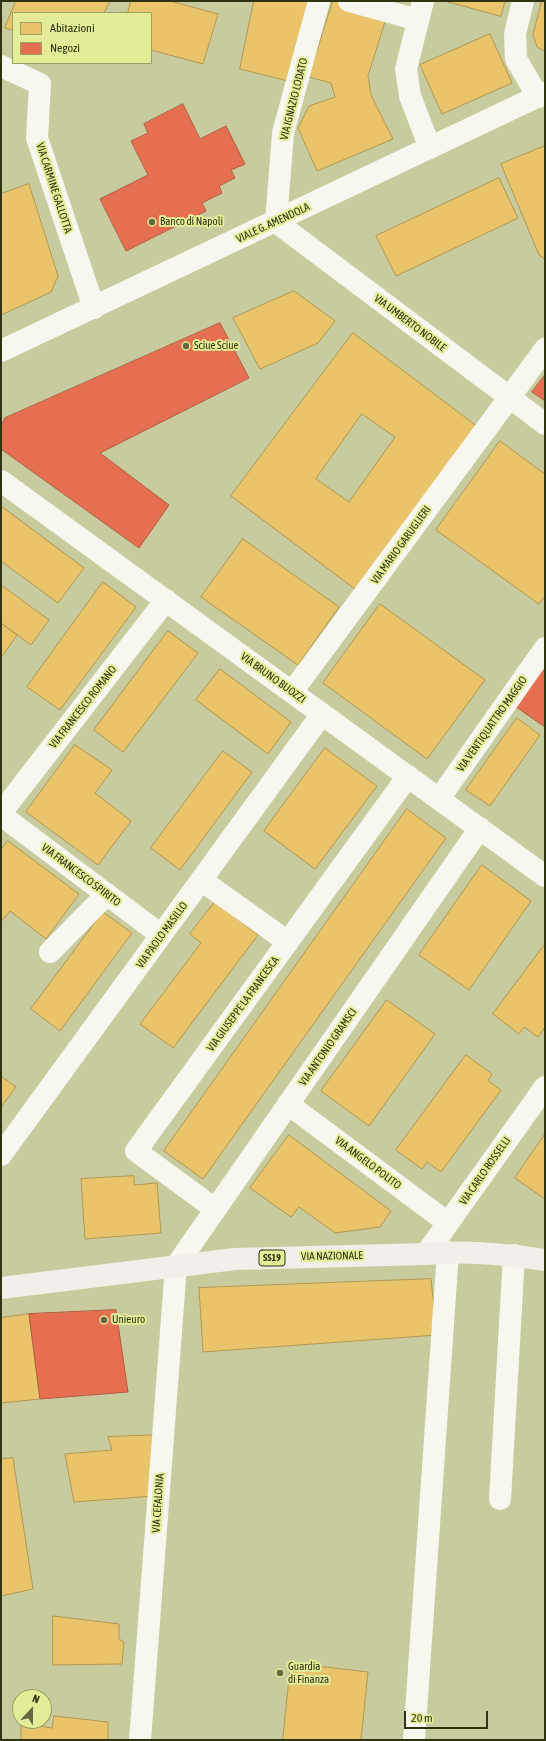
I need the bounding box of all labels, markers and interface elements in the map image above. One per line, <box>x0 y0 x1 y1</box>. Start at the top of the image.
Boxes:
legend <box>12 12 152 64</box>
text: Abitazioni <box>50 21 95 35</box>
text: Negozi <box>50 41 80 55</box>
street label: VIA IGNAZIO LODATO <box>277 57 311 141</box>
street label: VIA CARMINE GALLOTTA <box>33 141 75 235</box>
street label: VIALE G. AMENDOLA <box>234 200 312 246</box>
place label: Banco di Napoli <box>160 215 223 229</box>
marker: Banco di Napoli <box>147 217 157 227</box>
street label: VIA UMBERTO NOBILE <box>371 292 449 354</box>
place label: Sciue Sciue <box>194 339 239 353</box>
marker: Sciue Sciue <box>181 341 191 351</box>
street label: VIA MARIO GARUGLIERI <box>368 503 434 587</box>
street label: VIA BRUNO BUOZZI <box>238 650 308 706</box>
street label: VIA FRANCESCO ROMANO <box>47 663 119 751</box>
street label: VIA VENTIQUATTRO MAGGIO <box>454 674 530 774</box>
street label: VIA FRANCESCO SPIRITO <box>39 841 123 909</box>
street label: VIA PAOLO MASILLO <box>134 899 190 971</box>
street label: VIA GIUSEPPE LA FRANCESCA <box>204 954 282 1054</box>
street label: VIA ANTONIO GRAMSCI <box>296 1006 360 1088</box>
street label: VIA ANGELO POLITO <box>332 1134 404 1192</box>
street label: VIA CARLO ROSSELLI <box>457 1134 513 1208</box>
street label: VIA NAZIONALE <box>301 1249 363 1263</box>
road number: SS19 <box>259 1250 285 1266</box>
place label: Unieuro <box>112 1313 145 1327</box>
marker: Unieuro <box>99 1315 109 1325</box>
street label: VIA CEFALONIA <box>149 1473 167 1533</box>
place label: Guardia di Finanza <box>288 1660 329 1686</box>
marker: Guardia di Finanza <box>275 1668 285 1678</box>
north arrow <box>12 1689 52 1729</box>
text: N <box>31 1692 41 1706</box>
scale bar <box>406 1703 490 1729</box>
text: 20 m <box>411 1711 433 1725</box>

